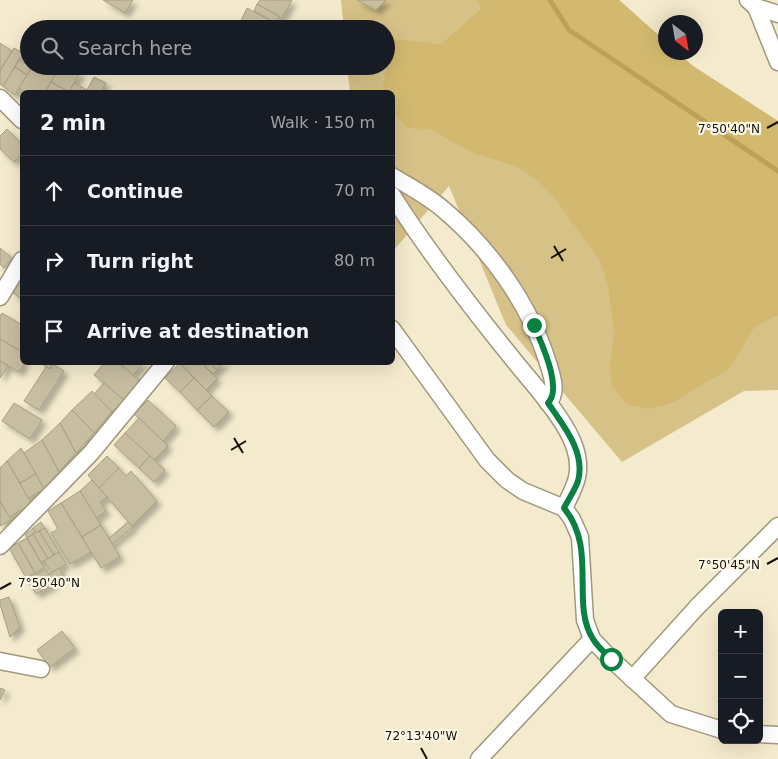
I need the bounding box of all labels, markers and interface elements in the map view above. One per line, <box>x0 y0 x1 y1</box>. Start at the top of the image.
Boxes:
north arrow <box>658 15 703 60</box>
search box <box>20 20 395 75</box>
icon: search <box>38 34 66 62</box>
text: Search here <box>78 37 192 59</box>
text: 2 min <box>40 111 106 135</box>
text: Walk · 150 m <box>270 113 375 132</box>
text: 7°50'40"N <box>698 122 760 136</box>
icon: ahead <box>40 177 68 205</box>
text: Continue <box>87 180 183 202</box>
text: 70 m <box>334 181 375 200</box>
icon: right <box>40 247 68 275</box>
text: Turn right <box>87 250 193 272</box>
text: 80 m <box>334 251 375 270</box>
route end <box>523 314 546 337</box>
icon: arrive <box>40 317 68 345</box>
text: Arrive at destination <box>87 320 309 342</box>
text: 7°50'45"N <box>698 558 760 572</box>
text: 7°50'40"N <box>18 576 80 590</box>
map controls <box>718 609 763 744</box>
button: + <box>718 609 763 654</box>
route start <box>600 648 623 671</box>
button: − <box>718 654 763 699</box>
button: locate <box>718 699 763 744</box>
text: 72°13'40"W <box>385 729 457 743</box>

